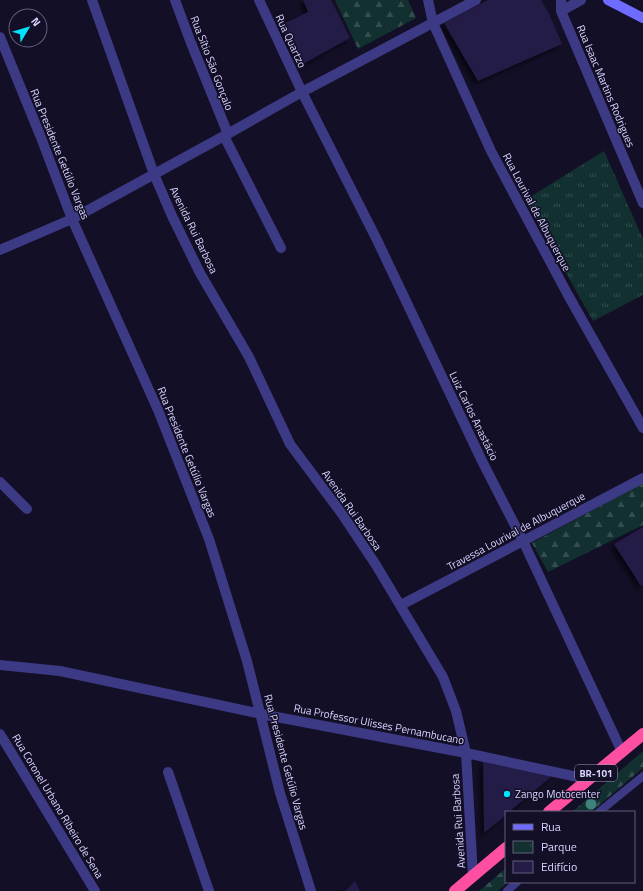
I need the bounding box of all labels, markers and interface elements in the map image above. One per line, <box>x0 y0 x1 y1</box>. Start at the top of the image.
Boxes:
north arrow <box>8 8 48 48</box>
street label: Rua Quartzo <box>272 12 310 71</box>
street label: Rua Sítio São Gonçalo <box>187 13 237 113</box>
text: N <box>27 14 45 30</box>
street label: Rua Isaac Martins Rodrigues <box>573 22 639 150</box>
street label: Rua Presidente Getúlio Vargas <box>26 86 94 222</box>
street label: Rua Lourival de Albuquerque <box>499 150 575 274</box>
street label: Avenida Rui Barbosa <box>166 184 222 277</box>
street label: Luiz Carlos Anastácio <box>445 369 503 464</box>
street label: Rua Presidente Getúlio Vargas <box>153 384 221 520</box>
street label: Avenida Rui Barbosa <box>318 467 386 554</box>
street label: Travessa Lourival de Albuquerque <box>444 488 588 574</box>
street label: Rua Presidente Getúlio Vargas <box>260 692 312 832</box>
street label: Rua Professor Ulisses Pernambucano <box>292 700 466 748</box>
street label: Rua Coronel Urbano Ribeiro de Sena <box>8 731 108 882</box>
road number: BR-101 <box>575 765 617 781</box>
street label: Avenida Rui Barbosa <box>447 773 469 869</box>
place label: Zango Motocenter <box>515 786 600 802</box>
marker: Zango Motocenter <box>502 789 512 799</box>
legend <box>505 811 635 883</box>
text: Rua <box>541 817 561 836</box>
text: Parque <box>541 837 577 856</box>
text: Edifício <box>541 857 577 876</box>

